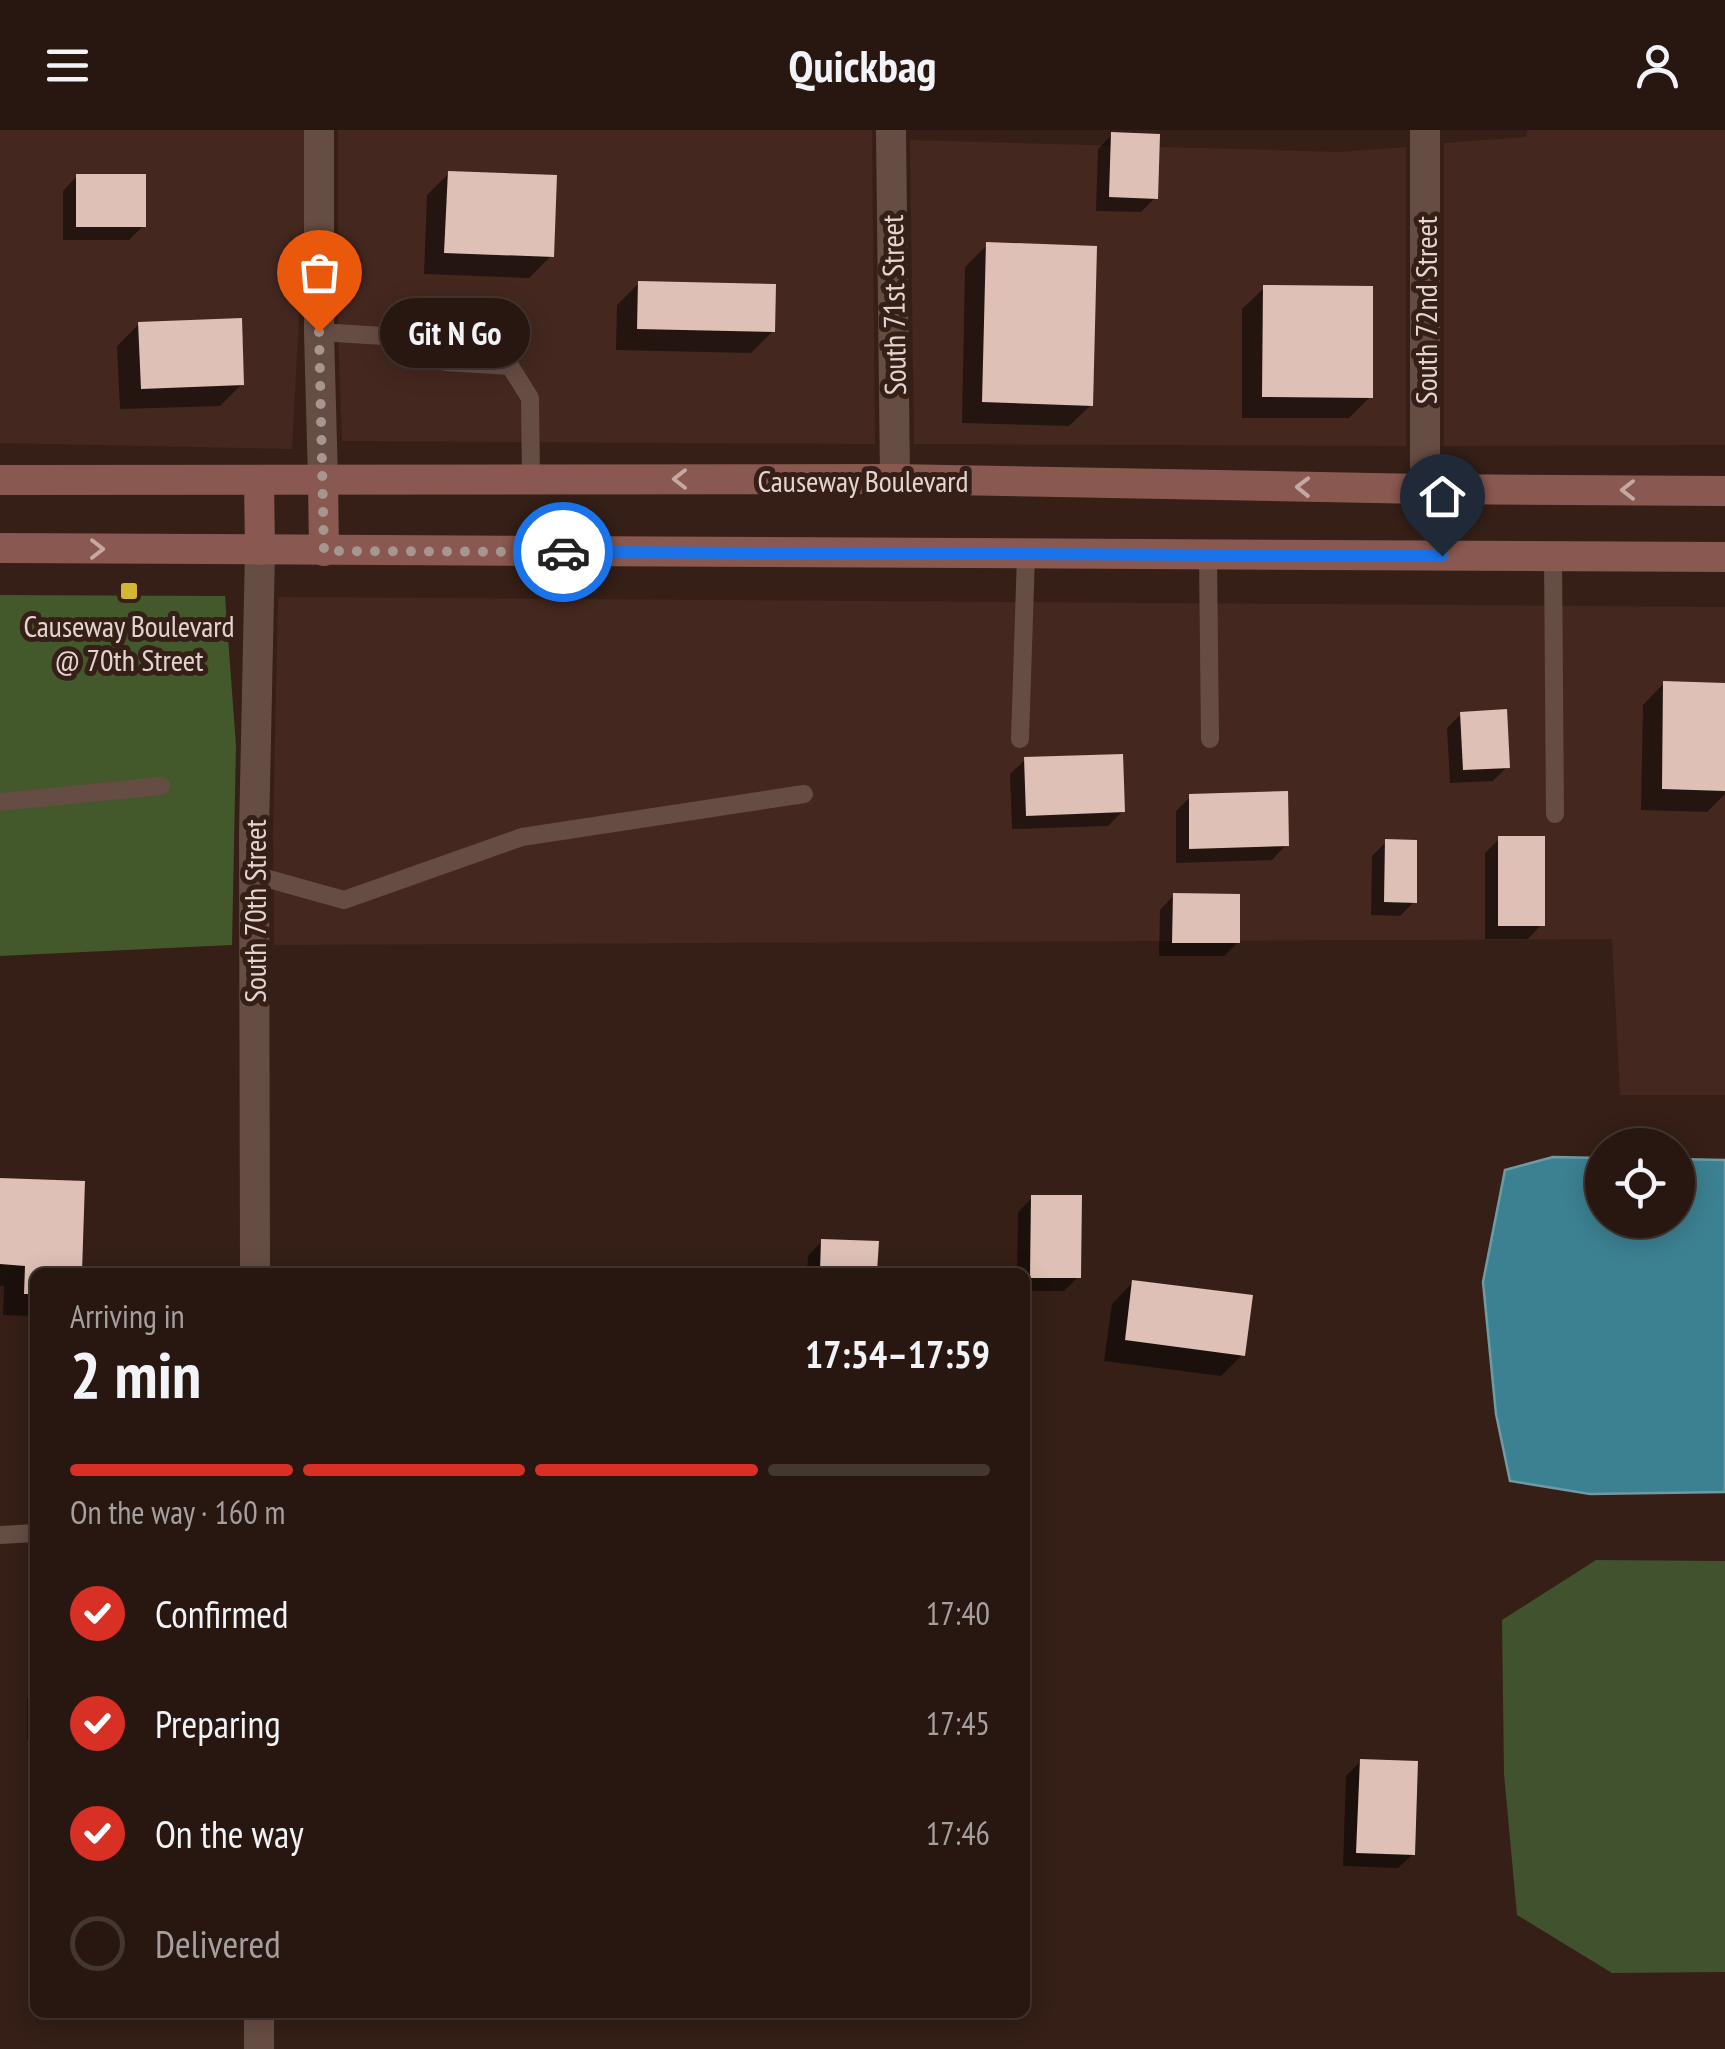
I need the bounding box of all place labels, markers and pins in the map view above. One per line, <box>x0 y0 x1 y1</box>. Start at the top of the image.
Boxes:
pin <box>277 230 362 333</box>
callout: Git N Go <box>379 297 529 367</box>
pin <box>1400 454 1485 557</box>
marker: Causeway Boulevard @ 70th Street <box>118 580 140 602</box>
place label: Causeway Boulevard @ 70th Street <box>24 606 234 679</box>

